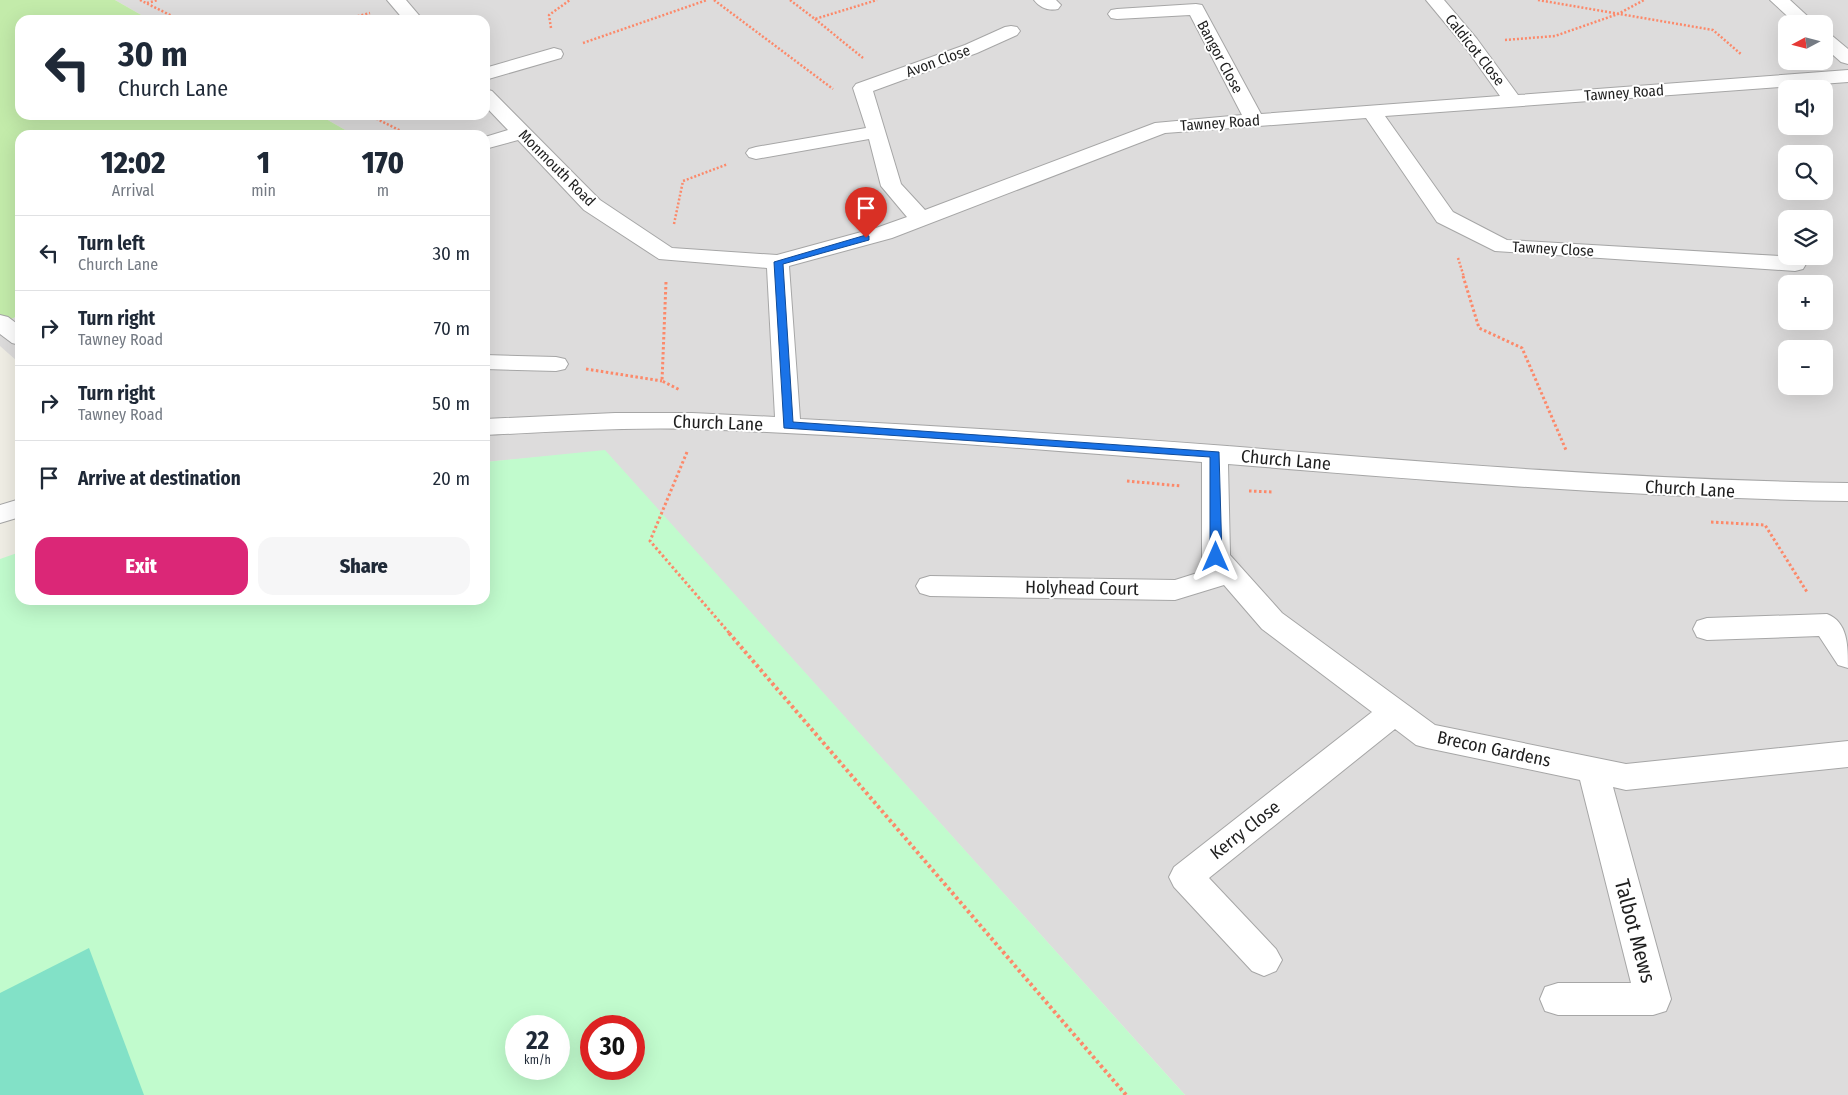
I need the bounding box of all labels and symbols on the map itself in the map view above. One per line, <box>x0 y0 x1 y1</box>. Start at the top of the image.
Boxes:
street label: Caldicot Close <box>1441 11 1509 89</box>
north arrow <box>1778 15 1832 70</box>
street label: Bangor Close <box>1193 17 1247 97</box>
street label: Avon Close <box>903 41 973 81</box>
street label: Tawney Road <box>1584 81 1664 105</box>
street label: Tawney Road <box>1180 111 1260 135</box>
street label: Monmouth Road <box>515 126 599 210</box>
pin <box>845 187 887 238</box>
street label: Tawney Close <box>1512 238 1594 260</box>
street label: Church Lane <box>673 410 764 436</box>
street label: Church Lane <box>1240 445 1332 475</box>
street label: Church Lane <box>1644 476 1736 502</box>
position arrow <box>1189 530 1241 582</box>
street label: Holyhead Court <box>1025 576 1139 600</box>
street label: Brecon Gardens <box>1435 726 1553 772</box>
street label: Kerry Close <box>1206 796 1284 864</box>
street label: Talbot Mews <box>1609 876 1661 986</box>
speed limit sign: 30 <box>580 1015 645 1080</box>

